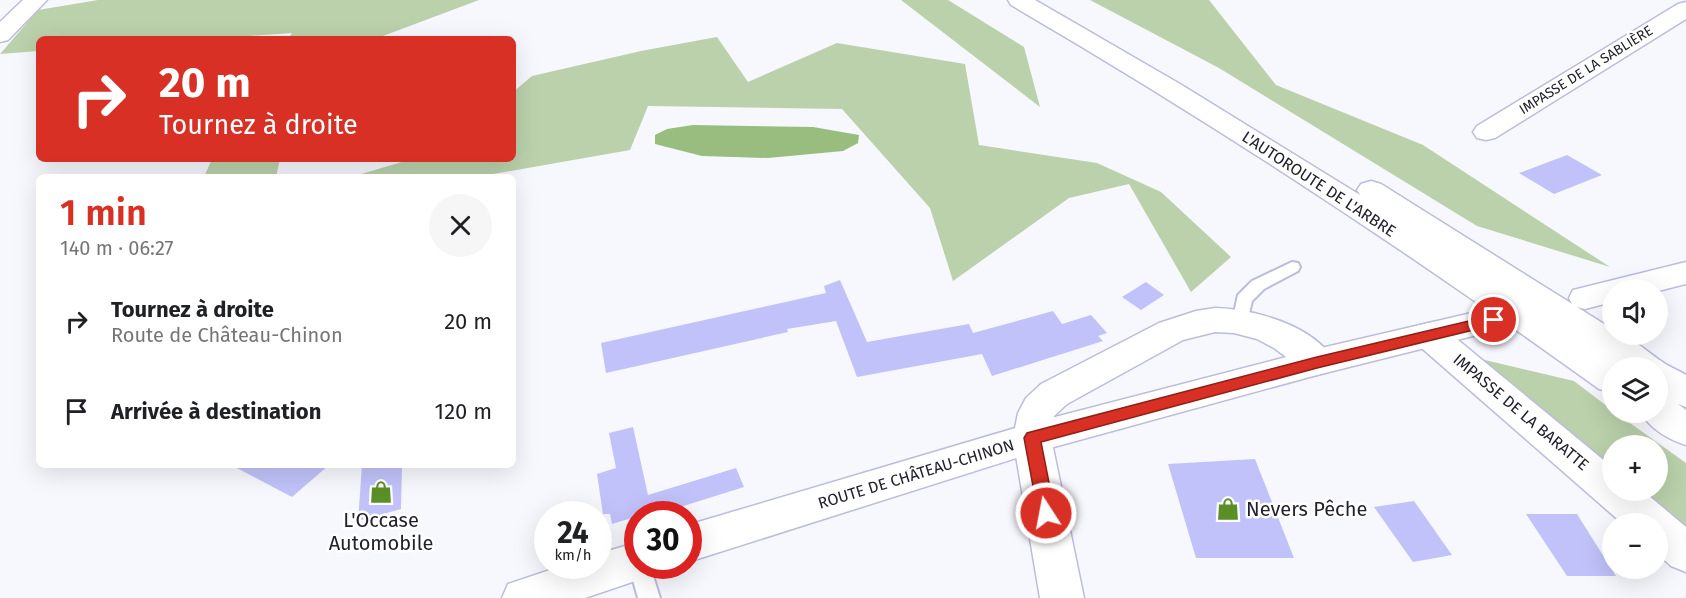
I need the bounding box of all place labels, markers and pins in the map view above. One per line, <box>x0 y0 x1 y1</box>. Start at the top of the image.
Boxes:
pin <box>1468 294 1519 345</box>
shop icon: L'Occase Automobile <box>368 479 394 505</box>
shop icon: Nevers Pêche <box>1215 496 1241 522</box>
place label: Nevers Pêche <box>1246 497 1367 521</box>
place label: L'Occase Automobile <box>329 508 433 555</box>

